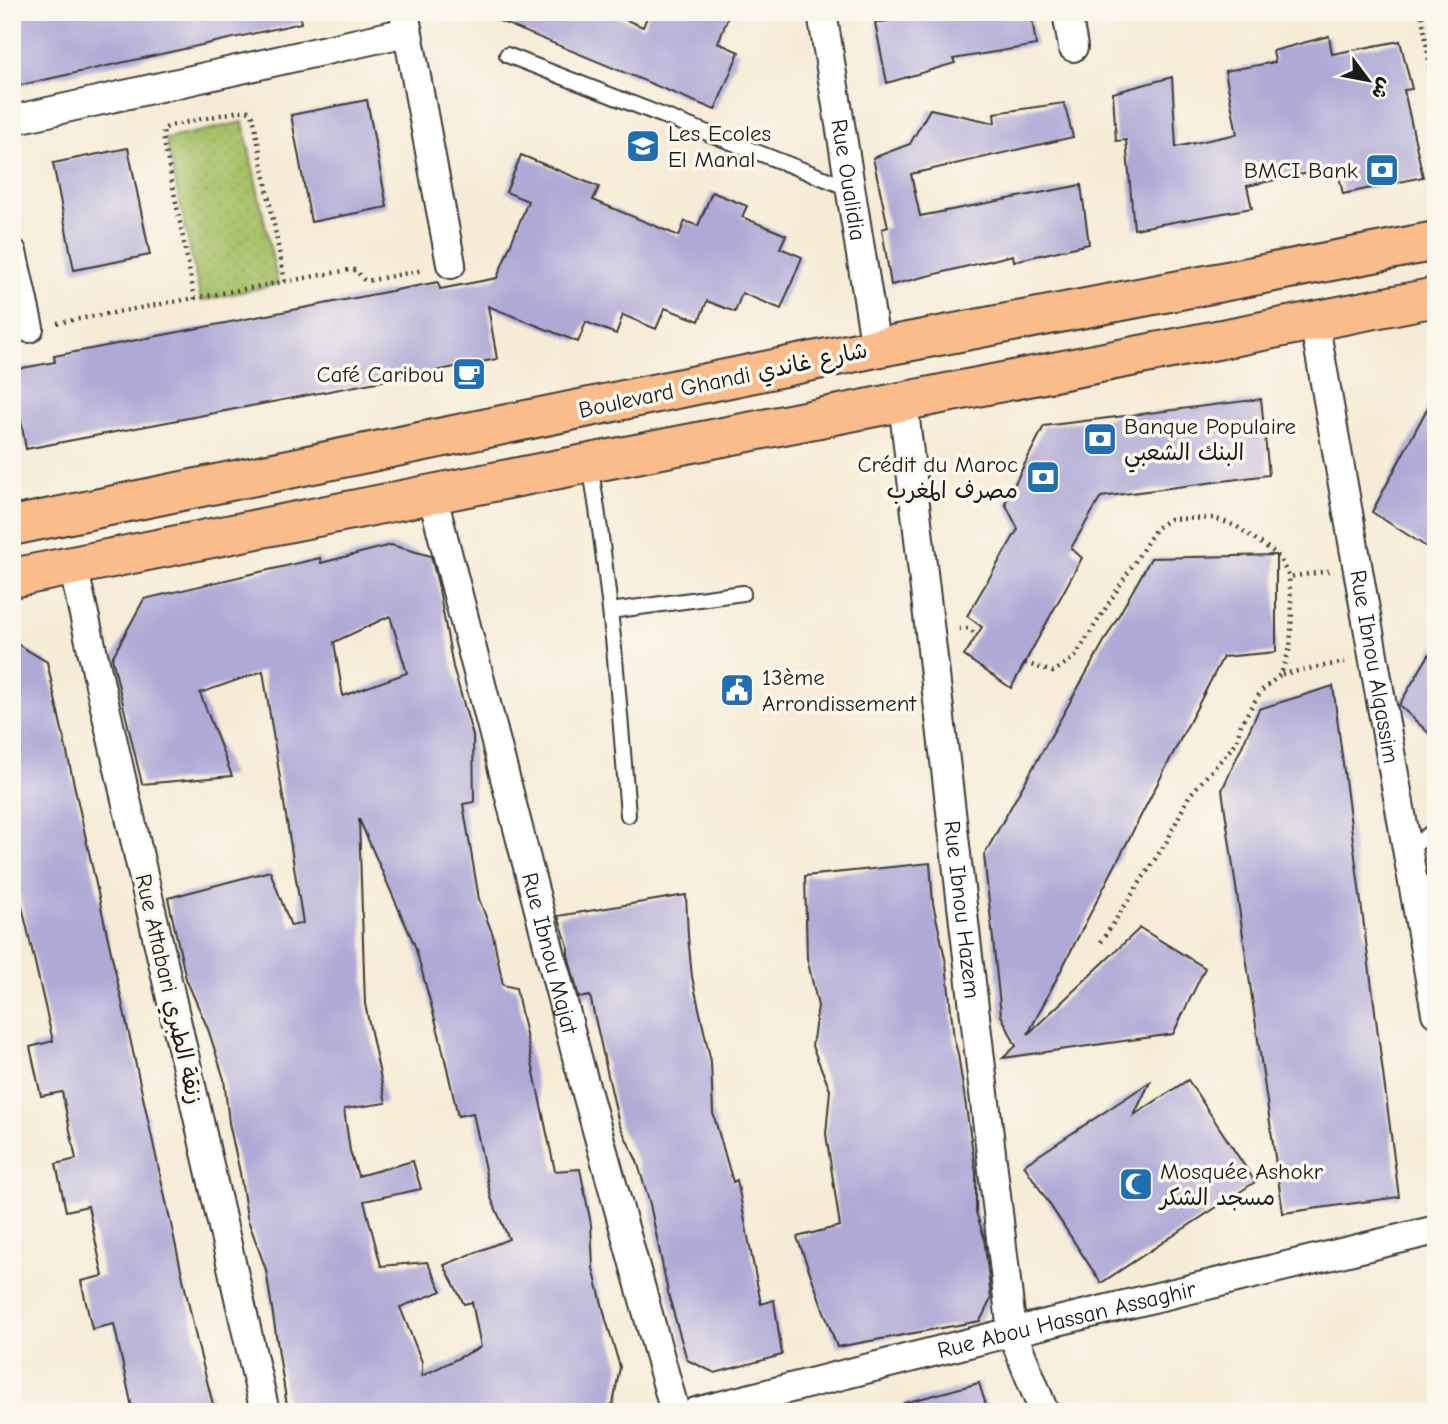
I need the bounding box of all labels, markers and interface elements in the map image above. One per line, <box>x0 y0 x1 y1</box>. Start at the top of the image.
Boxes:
north arrow <box>1332 46 1402 116</box>
text: ش <box>1367 74 1396 103</box>
street label: Rue Oualidia <box>826 117 872 243</box>
place label: Les Ecoles El Manal <box>668 120 771 173</box>
school or university icon: Les Ecoles El Manal <box>624 127 662 165</box>
bank icon: BMCI Bank <box>1363 151 1401 189</box>
place label: BMCI Bank <box>1244 157 1358 184</box>
street label: Boulevard Ghandi شارع غاندي <box>576 336 870 427</box>
cafe icon: Café Caribou <box>450 355 488 393</box>
place label: Café Caribou <box>317 361 444 388</box>
place label: Banque Populaire البنك الشعبي <box>1124 413 1296 473</box>
bank icon: Banque Populaire البنك الشعبي <box>1081 420 1119 458</box>
place label: Crédit du Maroc مصرف المغرب <box>857 451 1018 504</box>
bank icon: Crédit du Maroc مصرف المغرب <box>1024 458 1062 496</box>
street label: Rue Ibnou Alqassim <box>1345 568 1405 766</box>
place label: 13ème Arrondissement <box>762 664 917 717</box>
public building icon: 13ème Arrondissement <box>718 671 756 709</box>
street label: Rue Ibnou Hazem <box>939 819 986 1000</box>
street label: Rue Ibnou Majat <box>516 870 584 1038</box>
street label: Rue Attabari زنقة الطبري <box>126 871 209 1107</box>
place label: Mosquée Ashokr مسجد الشكر <box>1158 1158 1324 1211</box>
mosque icon: Mosquée Ashokr مسجد الشكر <box>1117 1165 1155 1203</box>
street label: Rue Abou Hassan Assaghir <box>934 1275 1199 1364</box>

